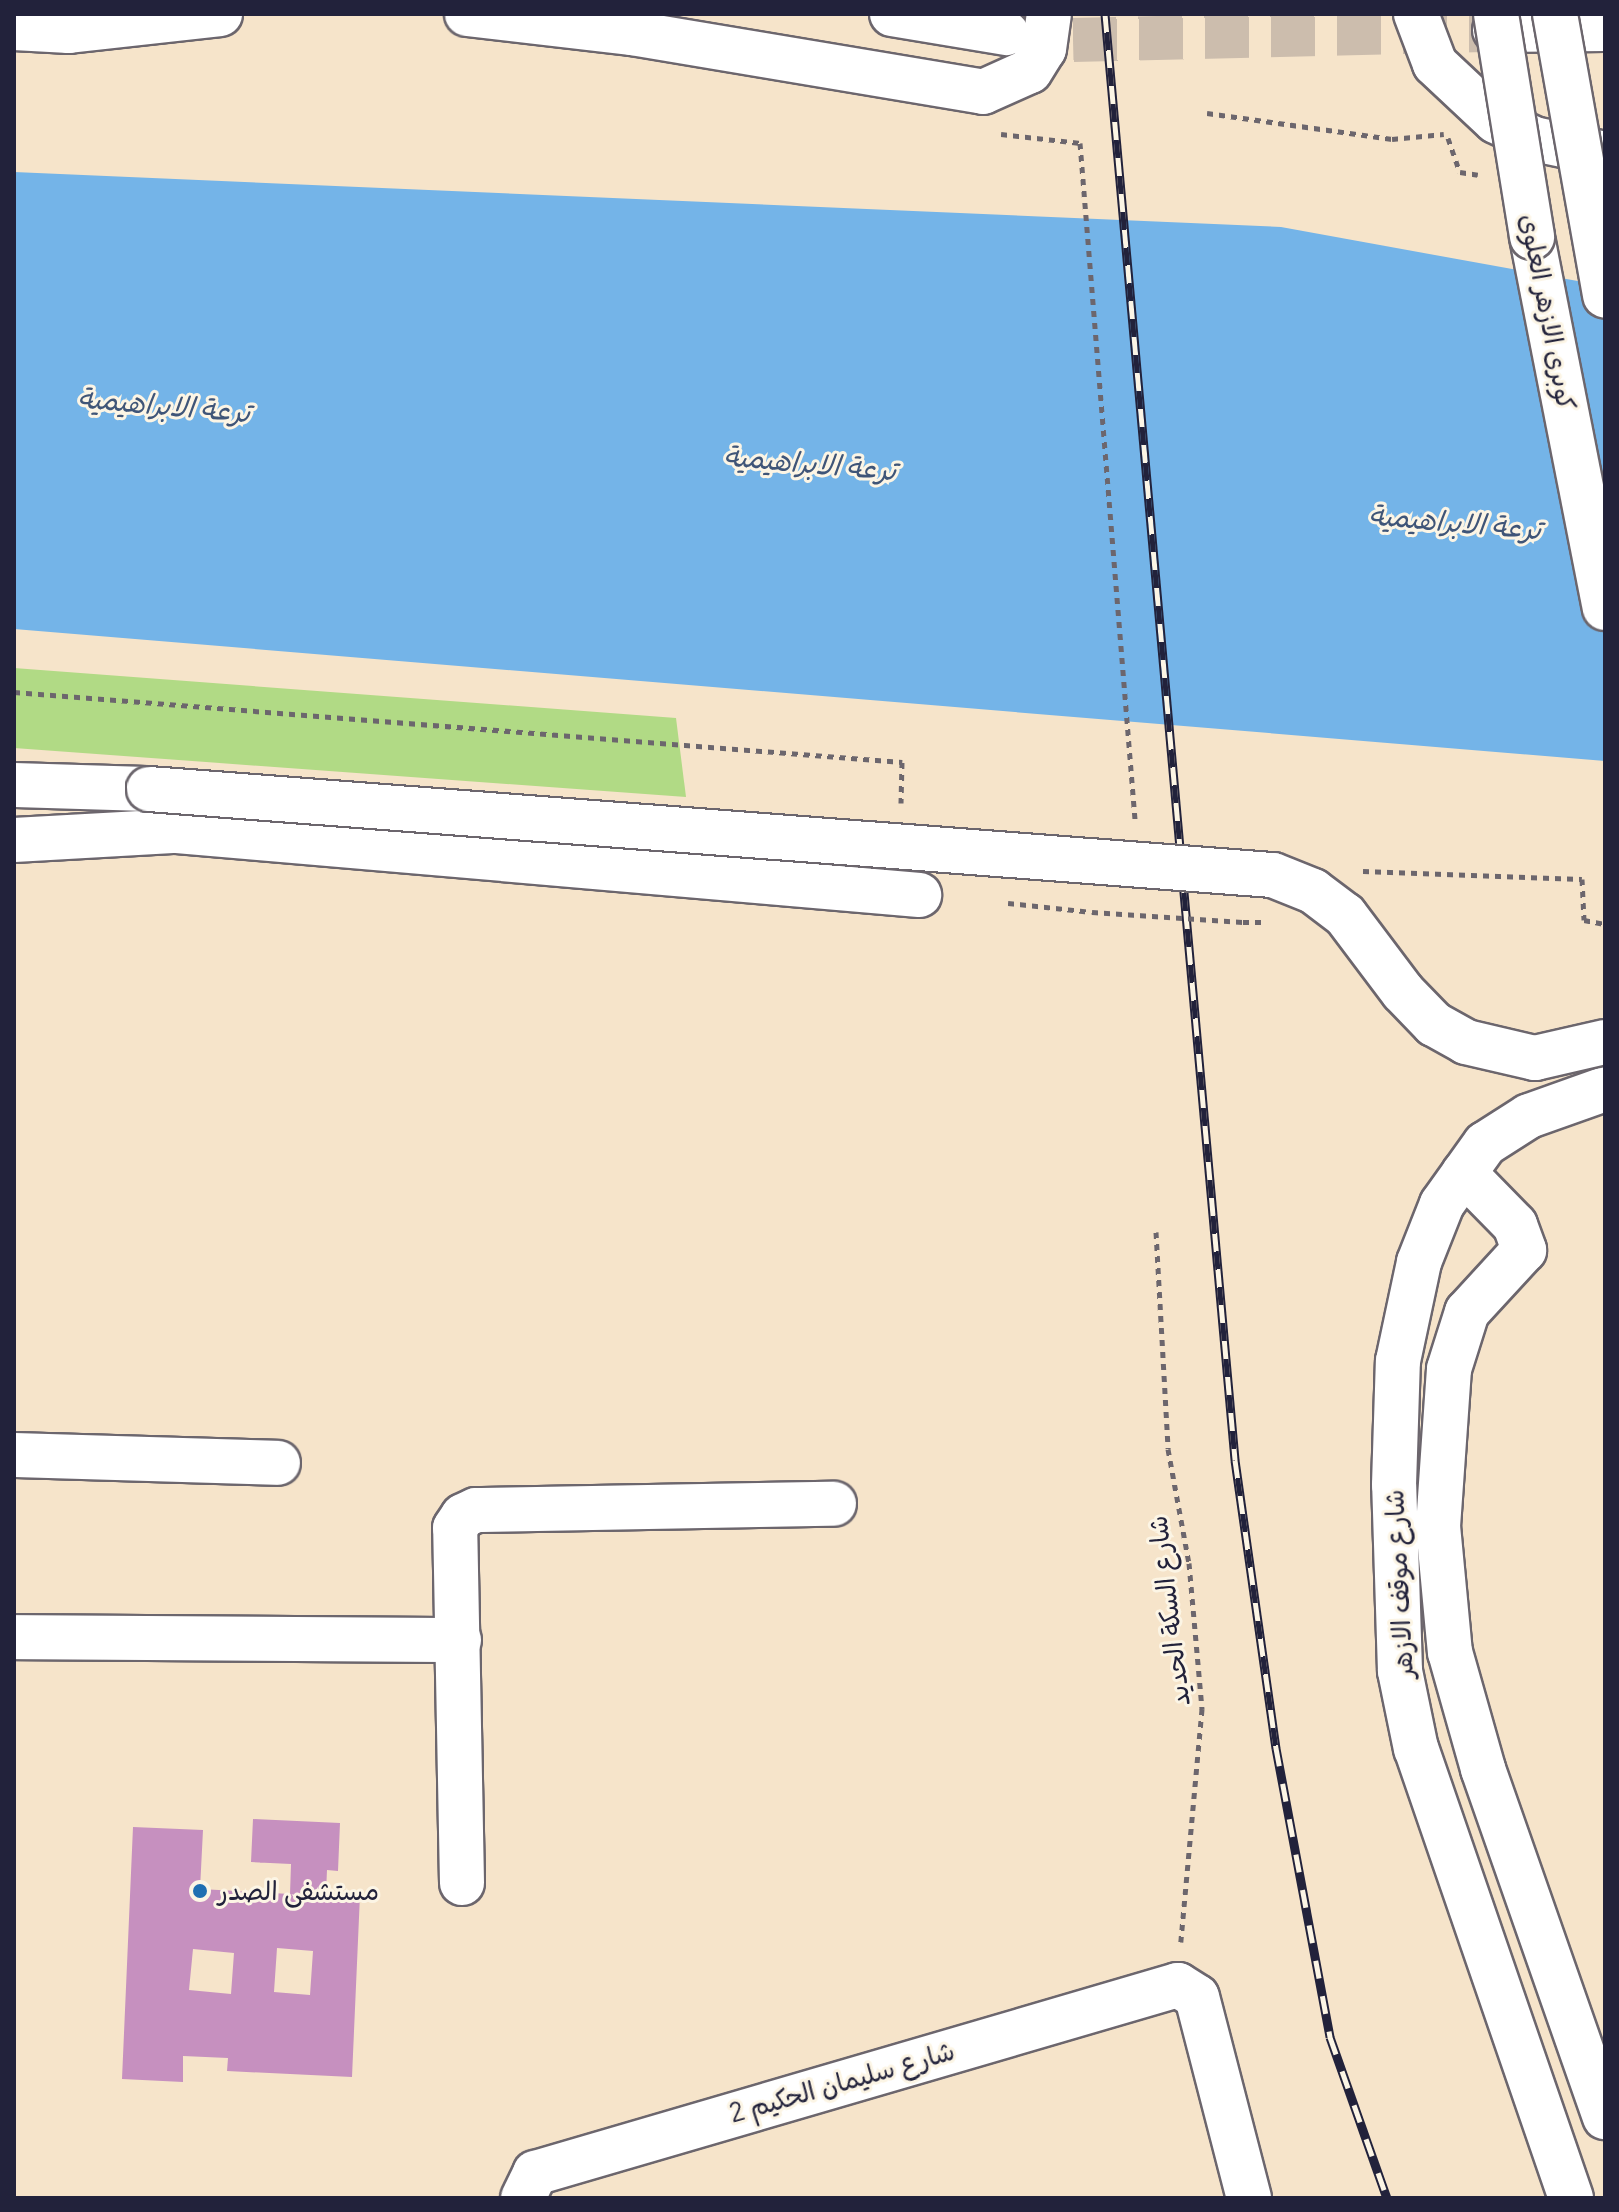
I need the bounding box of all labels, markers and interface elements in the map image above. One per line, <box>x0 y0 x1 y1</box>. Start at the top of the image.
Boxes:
street label: كوبرى الازهر العلوى <box>1514 211 1582 413</box>
water label: ترعة الابراهيمية <box>76 381 252 429</box>
water label: ترعة الابراهيمية <box>722 439 898 487</box>
water label: ترعة الابراهيمية <box>1367 498 1543 546</box>
street label: شارع موقف الازهر <box>1378 1489 1420 1679</box>
street label: شارع السكة الحديد <box>1142 1514 1196 1708</box>
place label: مستشفى الصدر <box>218 1875 379 1907</box>
marker: مستشفى الصدر <box>189 1880 211 1902</box>
street label: شارع سليمان الحكيم 2 <box>726 2035 958 2129</box>

